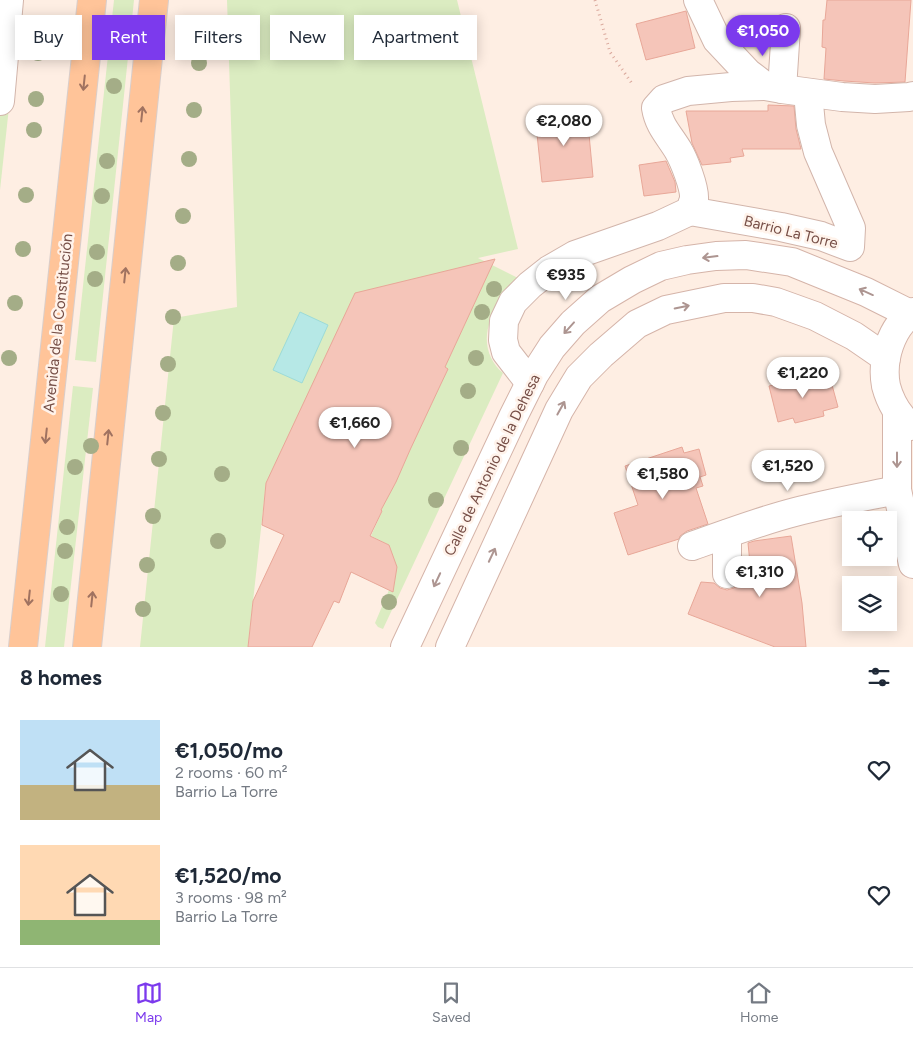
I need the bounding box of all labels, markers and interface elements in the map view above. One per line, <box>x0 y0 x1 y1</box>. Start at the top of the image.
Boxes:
chip: Buy <box>15 15 82 60</box>
chip: Rent <box>92 15 165 60</box>
chip: Filters <box>175 15 260 60</box>
chip: New <box>270 15 344 60</box>
chip: Apartment <box>354 15 477 60</box>
pin: €1,050 <box>722 15 804 57</box>
text: €1,050 <box>737 21 789 40</box>
one-way arrow <box>79 75 89 91</box>
pin: €2,080 <box>523 104 605 147</box>
one-way arrow <box>137 106 147 122</box>
text: €2,080 <box>536 111 592 130</box>
street label: Barrio La Torre <box>742 212 840 252</box>
street label: Avenida de la Constitución <box>40 233 76 413</box>
one-way arrow <box>703 252 719 262</box>
pin: €935 <box>536 258 596 301</box>
text: €935 <box>547 265 585 284</box>
one-way arrow <box>120 268 130 284</box>
one-way arrow <box>859 287 874 297</box>
one-way arrow <box>673 302 689 311</box>
one-way arrow <box>563 322 575 335</box>
pin: €1,220 <box>762 356 844 399</box>
text: €1,220 <box>778 363 828 382</box>
street label: Calle de Antonio de la Dehesa <box>440 371 544 559</box>
one-way arrow <box>556 401 566 415</box>
pin: €1,660 <box>314 406 396 449</box>
text: €1,660 <box>330 413 380 432</box>
one-way arrow <box>41 428 51 444</box>
one-way arrow <box>104 429 113 445</box>
pin: €1,520 <box>747 450 829 492</box>
one-way arrow <box>892 452 902 468</box>
text: €1,520 <box>763 456 813 475</box>
pin: €1,580 <box>622 458 704 500</box>
text: €1,580 <box>637 464 689 483</box>
map controls <box>842 511 897 631</box>
button: locate <box>842 511 897 566</box>
one-way arrow <box>488 548 497 563</box>
pin: €1,310 <box>719 556 801 598</box>
text: €1,310 <box>736 562 784 581</box>
one-way arrow <box>431 572 441 587</box>
button: layers <box>842 576 897 631</box>
one-way arrow <box>24 590 34 606</box>
one-way arrow <box>87 591 97 607</box>
icon: filters <box>865 663 893 691</box>
text: 8 homes <box>20 665 102 690</box>
text: €1,050/mo <box>175 738 283 763</box>
icon: home <box>60 740 120 800</box>
icon: heart <box>865 756 893 784</box>
text: 2 rooms · 60 m² <box>175 763 288 782</box>
text: Barrio La Torre <box>175 782 278 801</box>
text: €1,520/mo <box>175 863 281 888</box>
icon: home <box>60 865 120 925</box>
icon: heart <box>865 881 893 909</box>
text: 3 rooms · 98 m² <box>175 888 287 907</box>
text: Barrio La Torre <box>175 907 278 926</box>
tab: Map <box>135 979 163 1026</box>
tab: Saved <box>432 979 471 1026</box>
tab: Home <box>740 979 778 1026</box>

